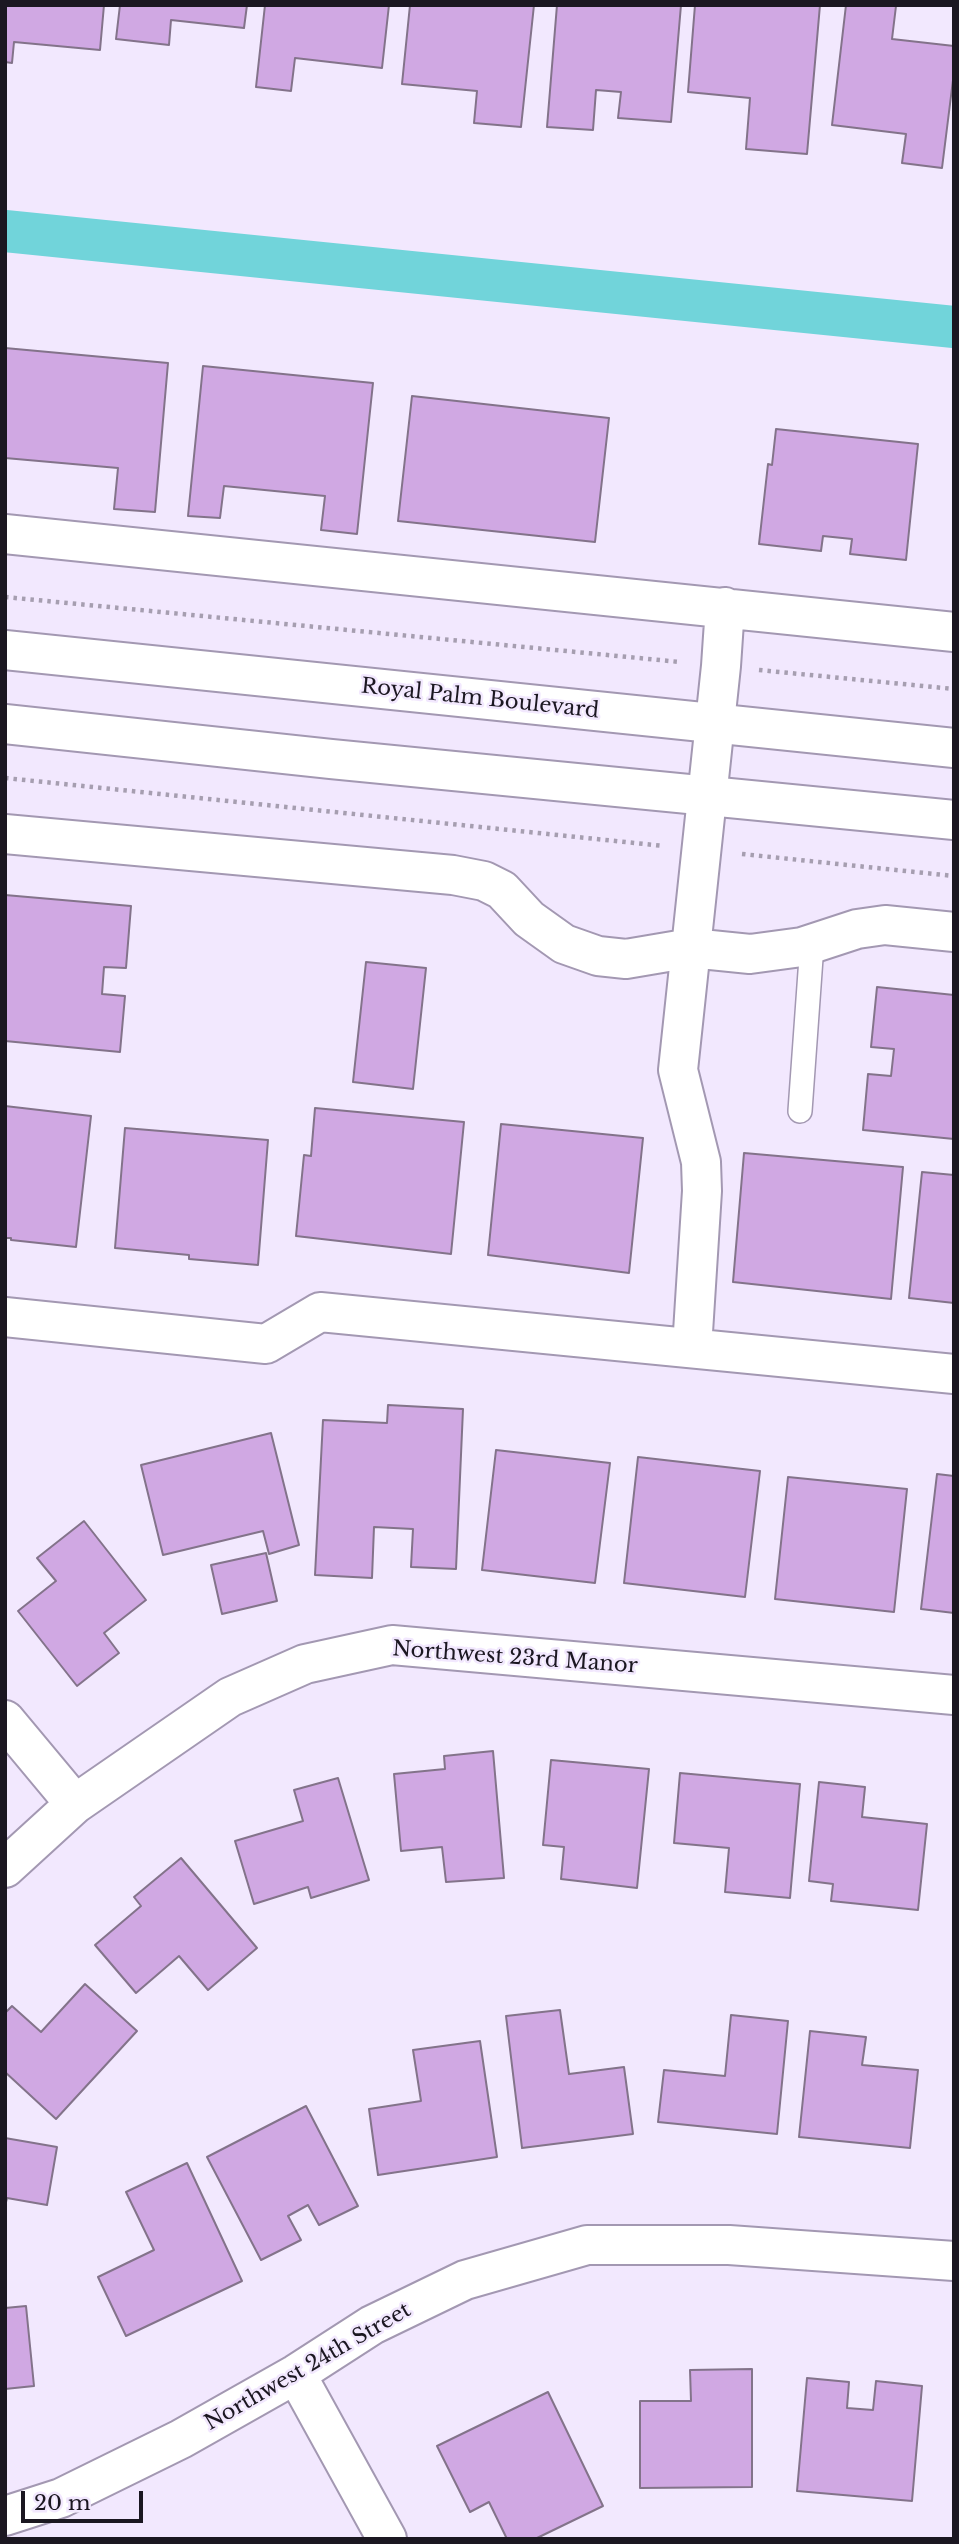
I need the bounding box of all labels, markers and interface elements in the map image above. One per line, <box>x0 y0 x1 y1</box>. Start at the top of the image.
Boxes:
street label: Royal Palm Boulevard <box>360 674 600 724</box>
street label: Northwest 23rd Manor <box>392 1637 638 1679</box>
street label: Northwest 24th Street <box>200 2298 416 2436</box>
scale bar <box>24 2478 147 2522</box>
text: 20 m <box>34 2490 91 2516</box>

